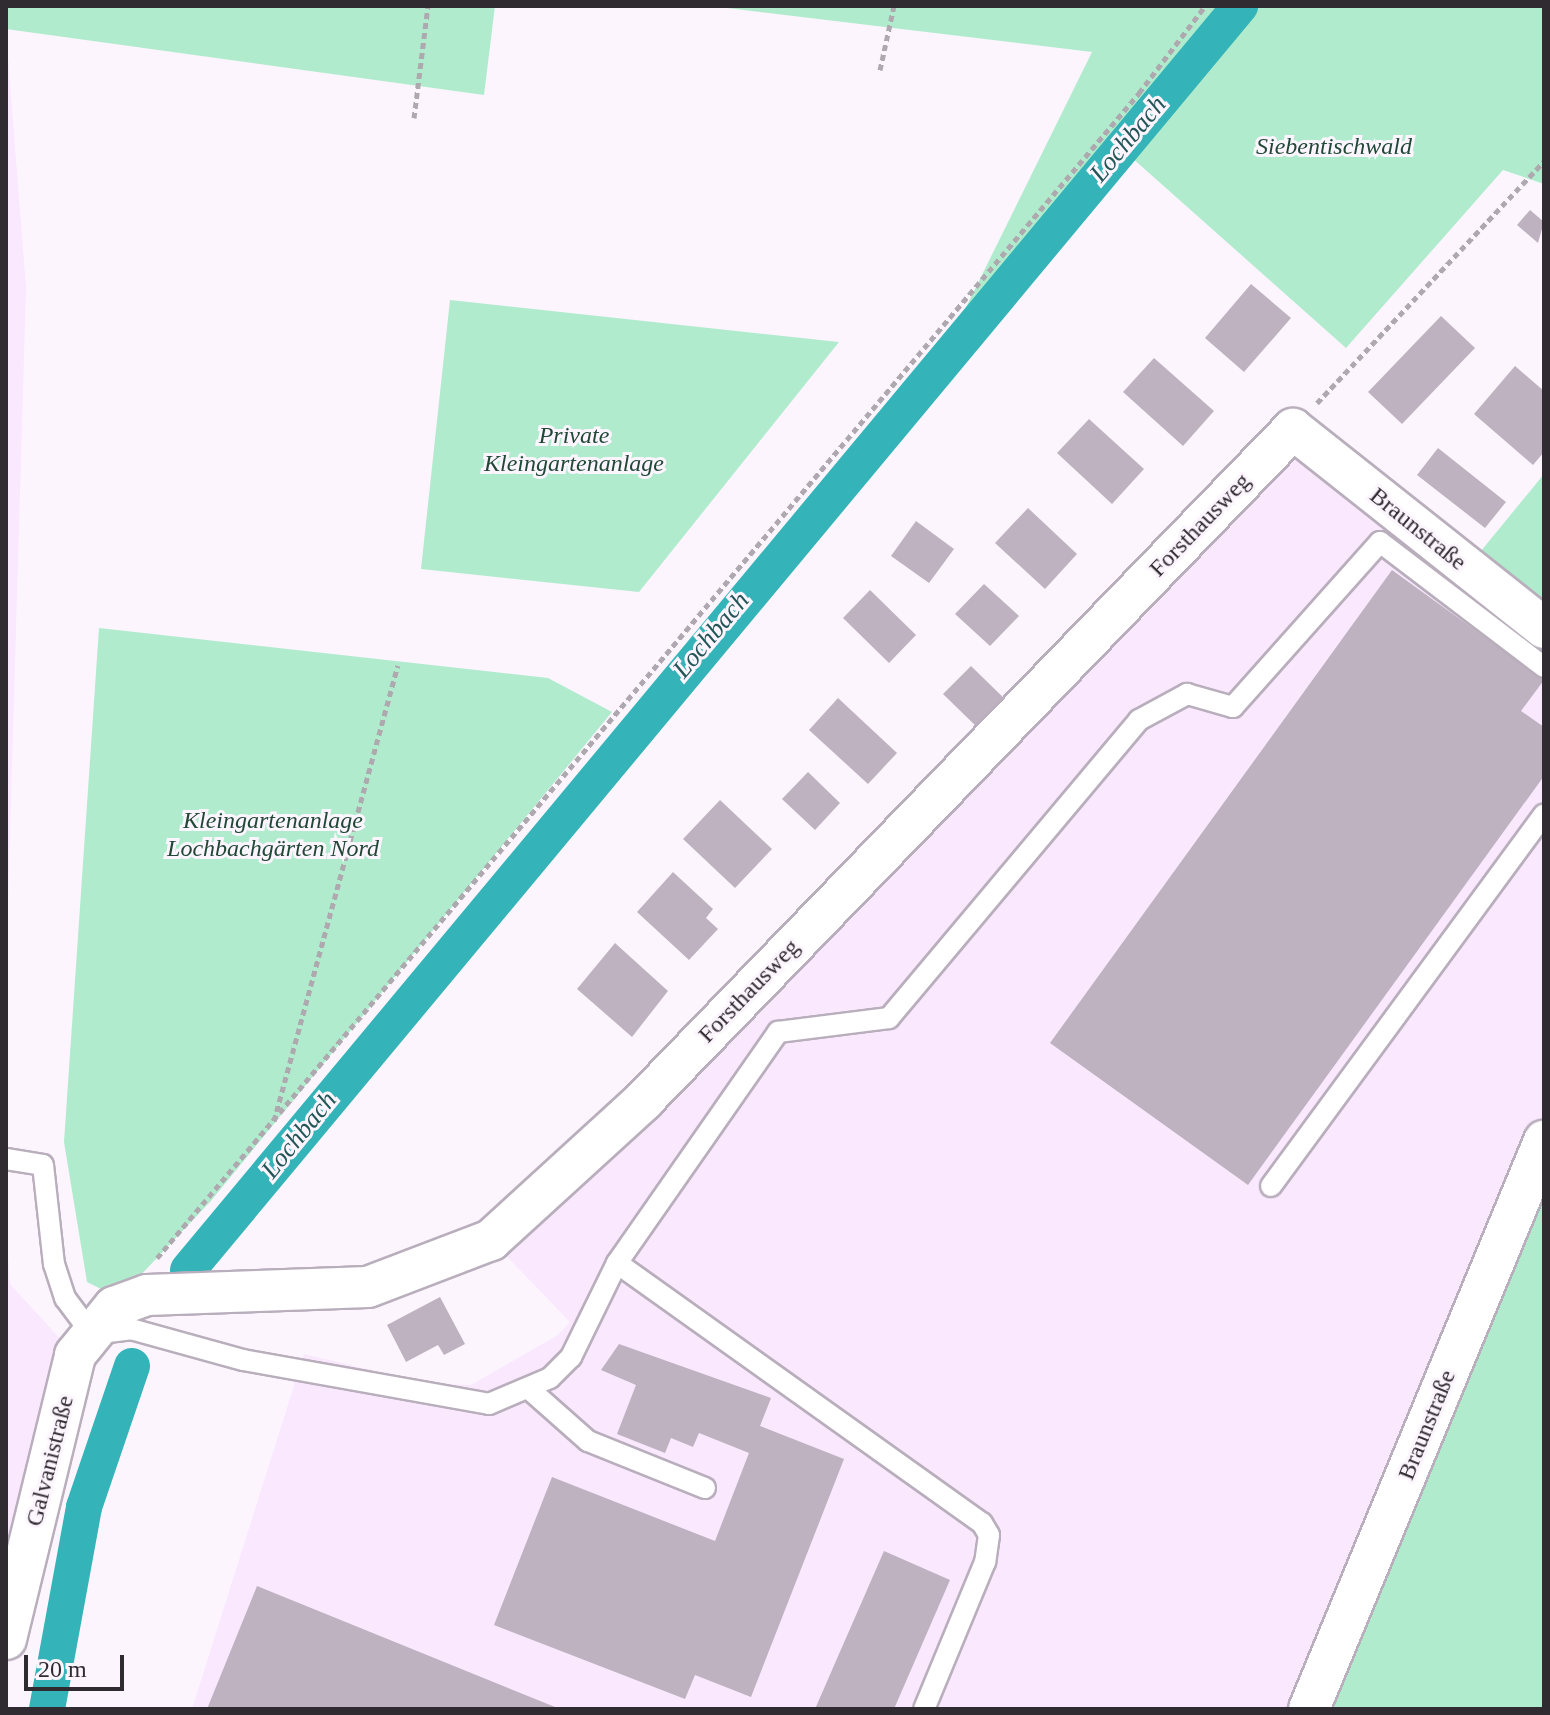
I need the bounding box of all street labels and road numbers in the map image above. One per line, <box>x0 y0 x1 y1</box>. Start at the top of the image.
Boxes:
street label: Forsthausweg <box>1143 467 1257 583</box>
street label: Braunstraße <box>1364 481 1472 577</box>
street label: Forsthausweg <box>692 933 806 1049</box>
street label: Braunstraße <box>1392 1366 1462 1484</box>
street label: Galvanistraße <box>20 1393 80 1529</box>

